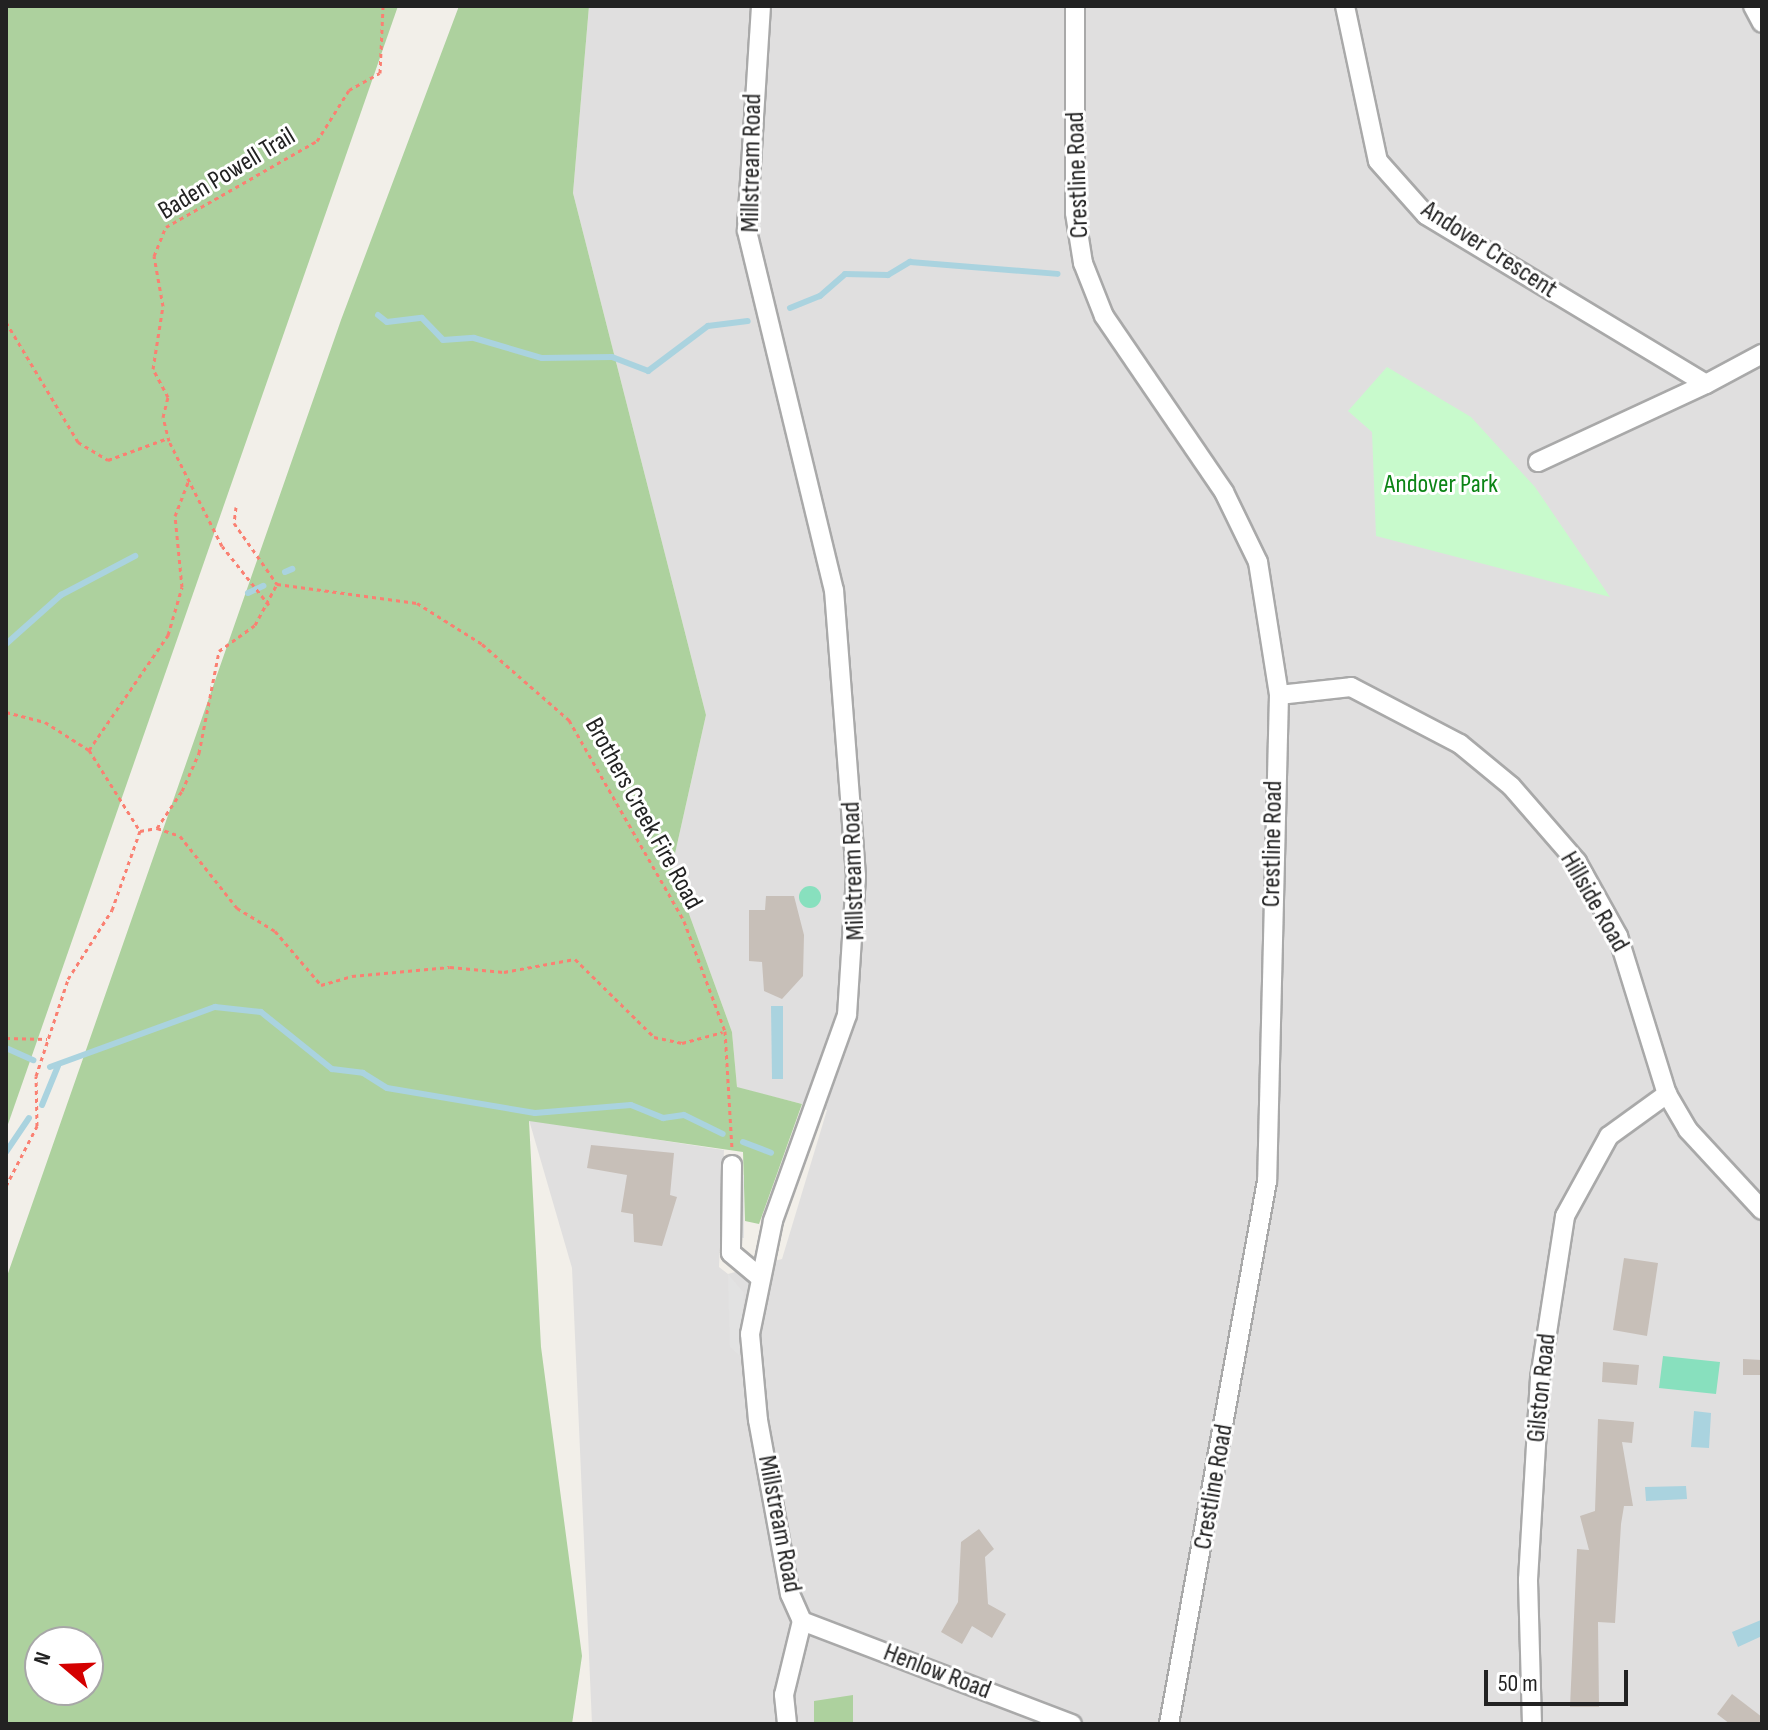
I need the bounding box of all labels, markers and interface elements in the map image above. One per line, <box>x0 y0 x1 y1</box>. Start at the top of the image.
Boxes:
street label: Millstream Road <box>735 93 769 233</box>
street label: Crestline Road <box>1060 111 1096 239</box>
street label: Baden Powell Trail <box>153 121 301 227</box>
street label: Andover Crescent <box>1415 195 1563 305</box>
park label: Andover Park <box>1384 469 1498 501</box>
street label: Brothers Creek Fire Road <box>577 713 709 915</box>
street label: Crestline Road <box>1256 780 1290 908</box>
street label: Millstream Road <box>836 801 872 941</box>
street label: Hillside Road <box>1553 846 1635 958</box>
street label: Gilston Road <box>1521 1332 1563 1444</box>
street label: Crestline Road <box>1188 1422 1240 1552</box>
street label: Millstream Road <box>750 1453 808 1595</box>
north arrow <box>24 1626 104 1706</box>
street label: Henlow Road <box>879 1637 995 1707</box>
text: N <box>28 1649 57 1669</box>
scale bar <box>1488 1654 1632 1704</box>
text: 50 m <box>1498 1669 1538 1698</box>

